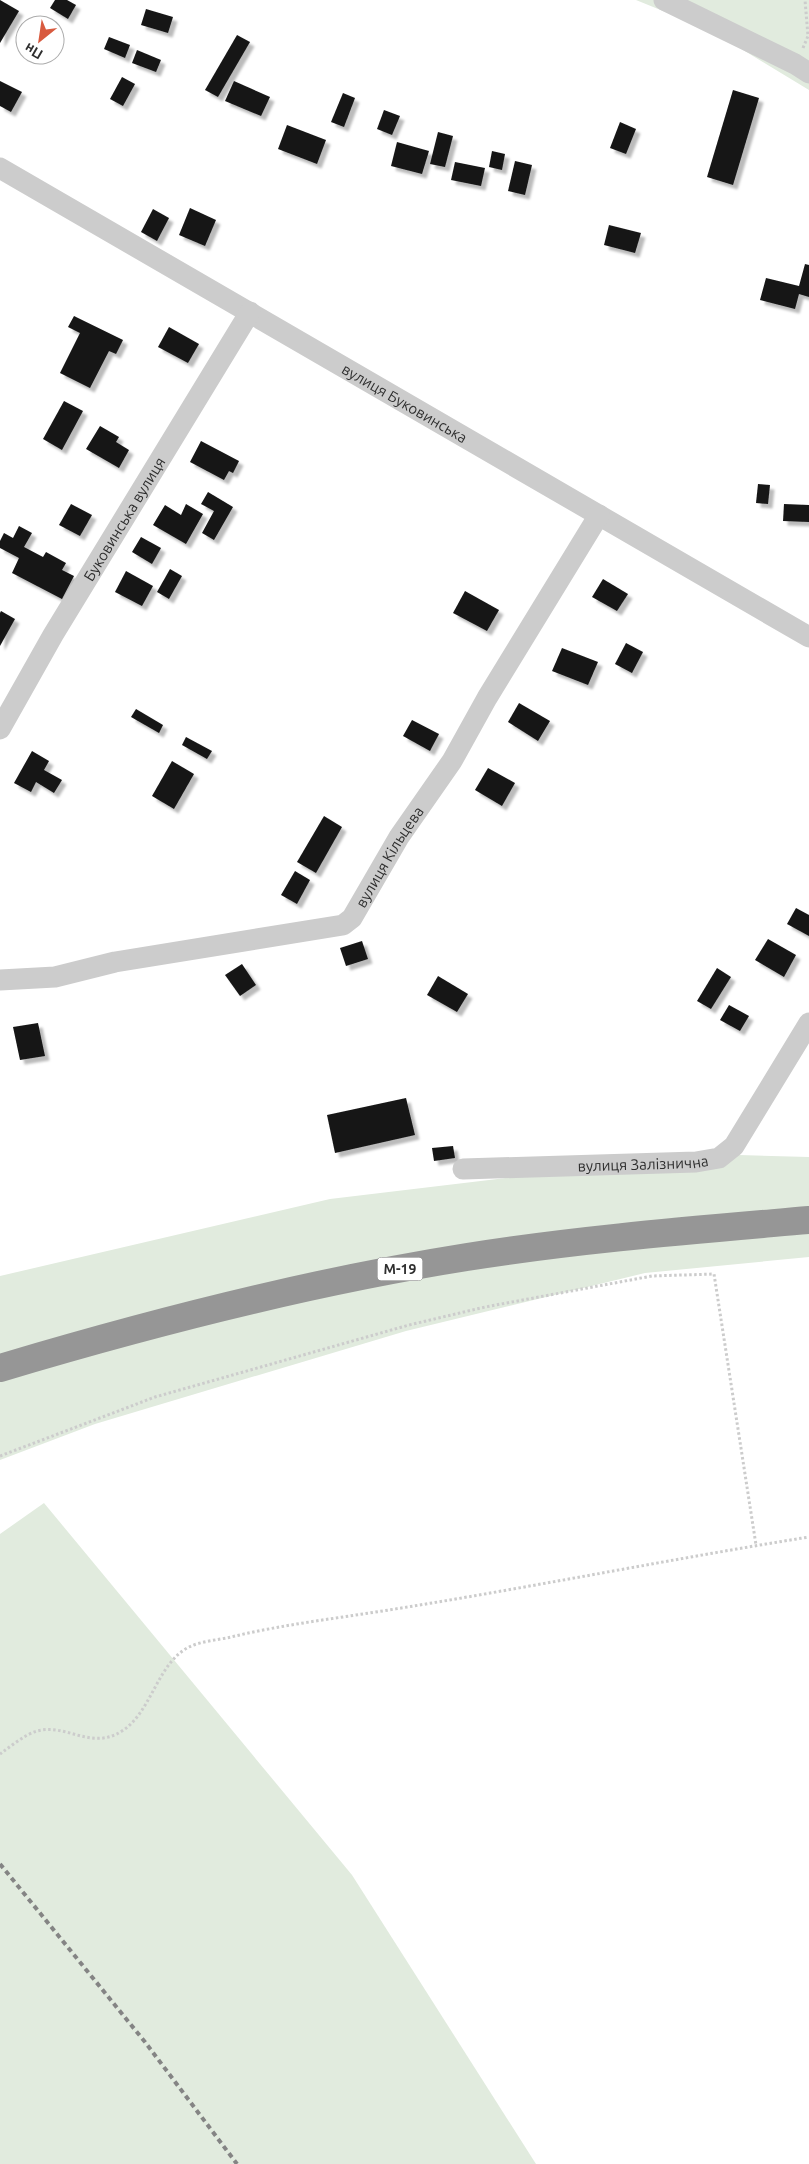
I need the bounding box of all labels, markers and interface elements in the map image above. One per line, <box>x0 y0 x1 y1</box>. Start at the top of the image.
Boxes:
north arrow <box>15 15 65 65</box>
text: Пн <box>22 40 45 63</box>
street label: вулиця Буковинська <box>339 360 471 446</box>
street label: Буковинська вулиця <box>80 454 168 584</box>
street label: вулиця Кільцева <box>352 803 426 910</box>
street label: вулиця Залізнична <box>577 1152 710 1174</box>
road number: М-19 <box>378 1258 422 1280</box>

